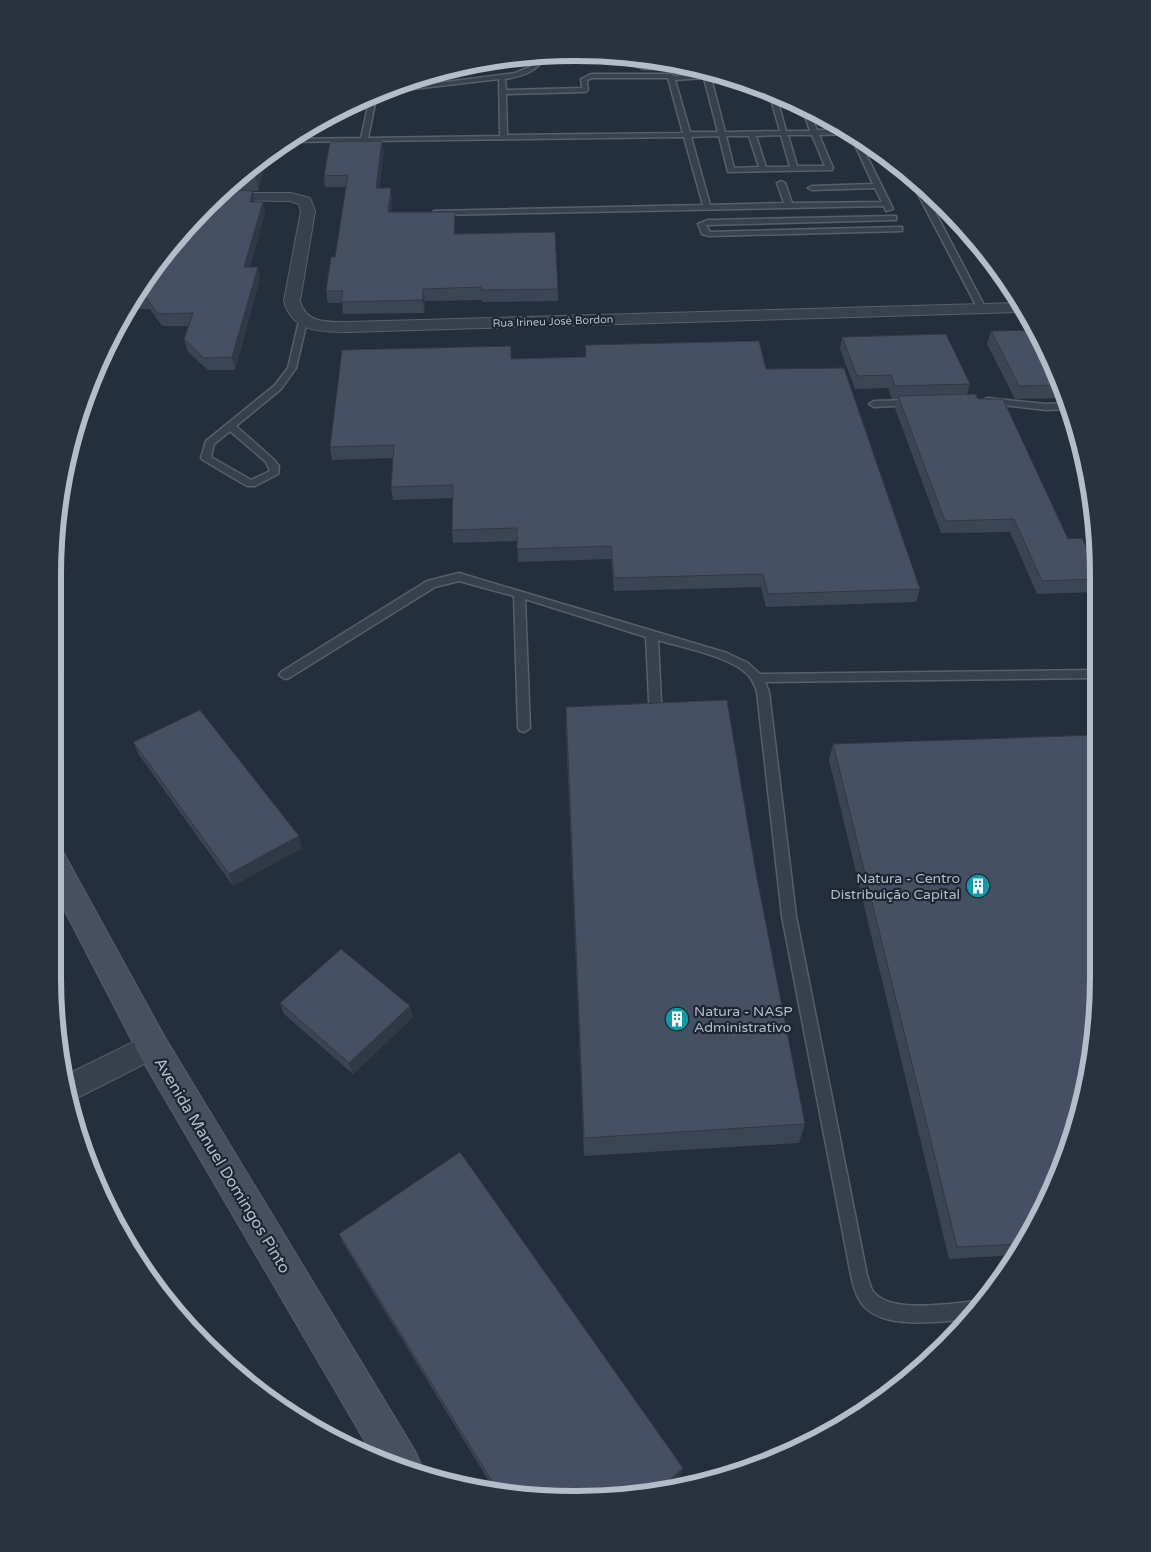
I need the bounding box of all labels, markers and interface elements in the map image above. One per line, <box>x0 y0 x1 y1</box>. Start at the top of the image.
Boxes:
street label: Rua Irineu José Bordon <box>492 313 614 330</box>
place label: Natura - Centro Distribuição Capital <box>830 870 960 903</box>
building icon: Natura - Centro Distribuição Capital <box>965 873 991 899</box>
place label: Natura - NASP Administrativo <box>694 1003 793 1036</box>
building icon: Natura - NASP Administrativo <box>664 1006 690 1032</box>
street label: Avenida Manuel Domingos Pinto <box>150 1054 295 1277</box>

